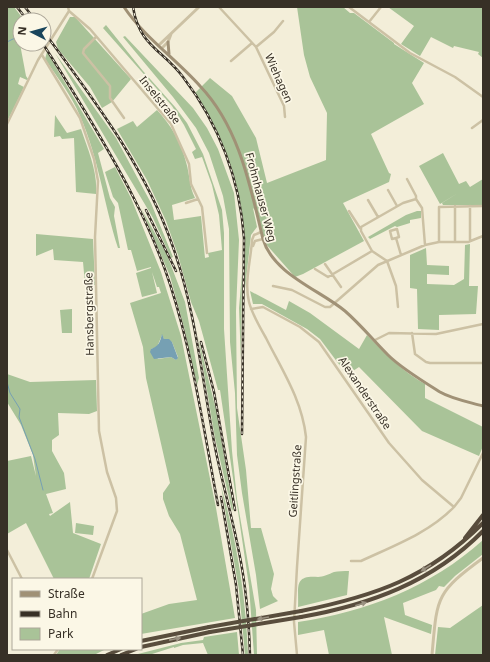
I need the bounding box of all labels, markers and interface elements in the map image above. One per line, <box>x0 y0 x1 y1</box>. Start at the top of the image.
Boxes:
north arrow <box>12 12 52 52</box>
text: N <box>14 26 29 36</box>
street label: Wiehagen <box>262 51 297 105</box>
street label: Inselstraße <box>136 73 184 127</box>
street label: Frohnhauser Weg <box>242 151 281 243</box>
street label: Hansbergstraße <box>80 272 97 356</box>
street label: Alexanderstraße <box>335 353 395 432</box>
street label: Geitlingstraße <box>284 444 305 518</box>
one-way arrow <box>421 564 431 572</box>
legend <box>12 578 142 650</box>
text: Straße <box>48 585 85 602</box>
one-way arrow <box>356 601 368 607</box>
text: Bahn <box>48 605 77 622</box>
one-way arrow <box>257 615 269 621</box>
text: Park <box>48 625 74 642</box>
one-way arrow <box>169 636 181 642</box>

